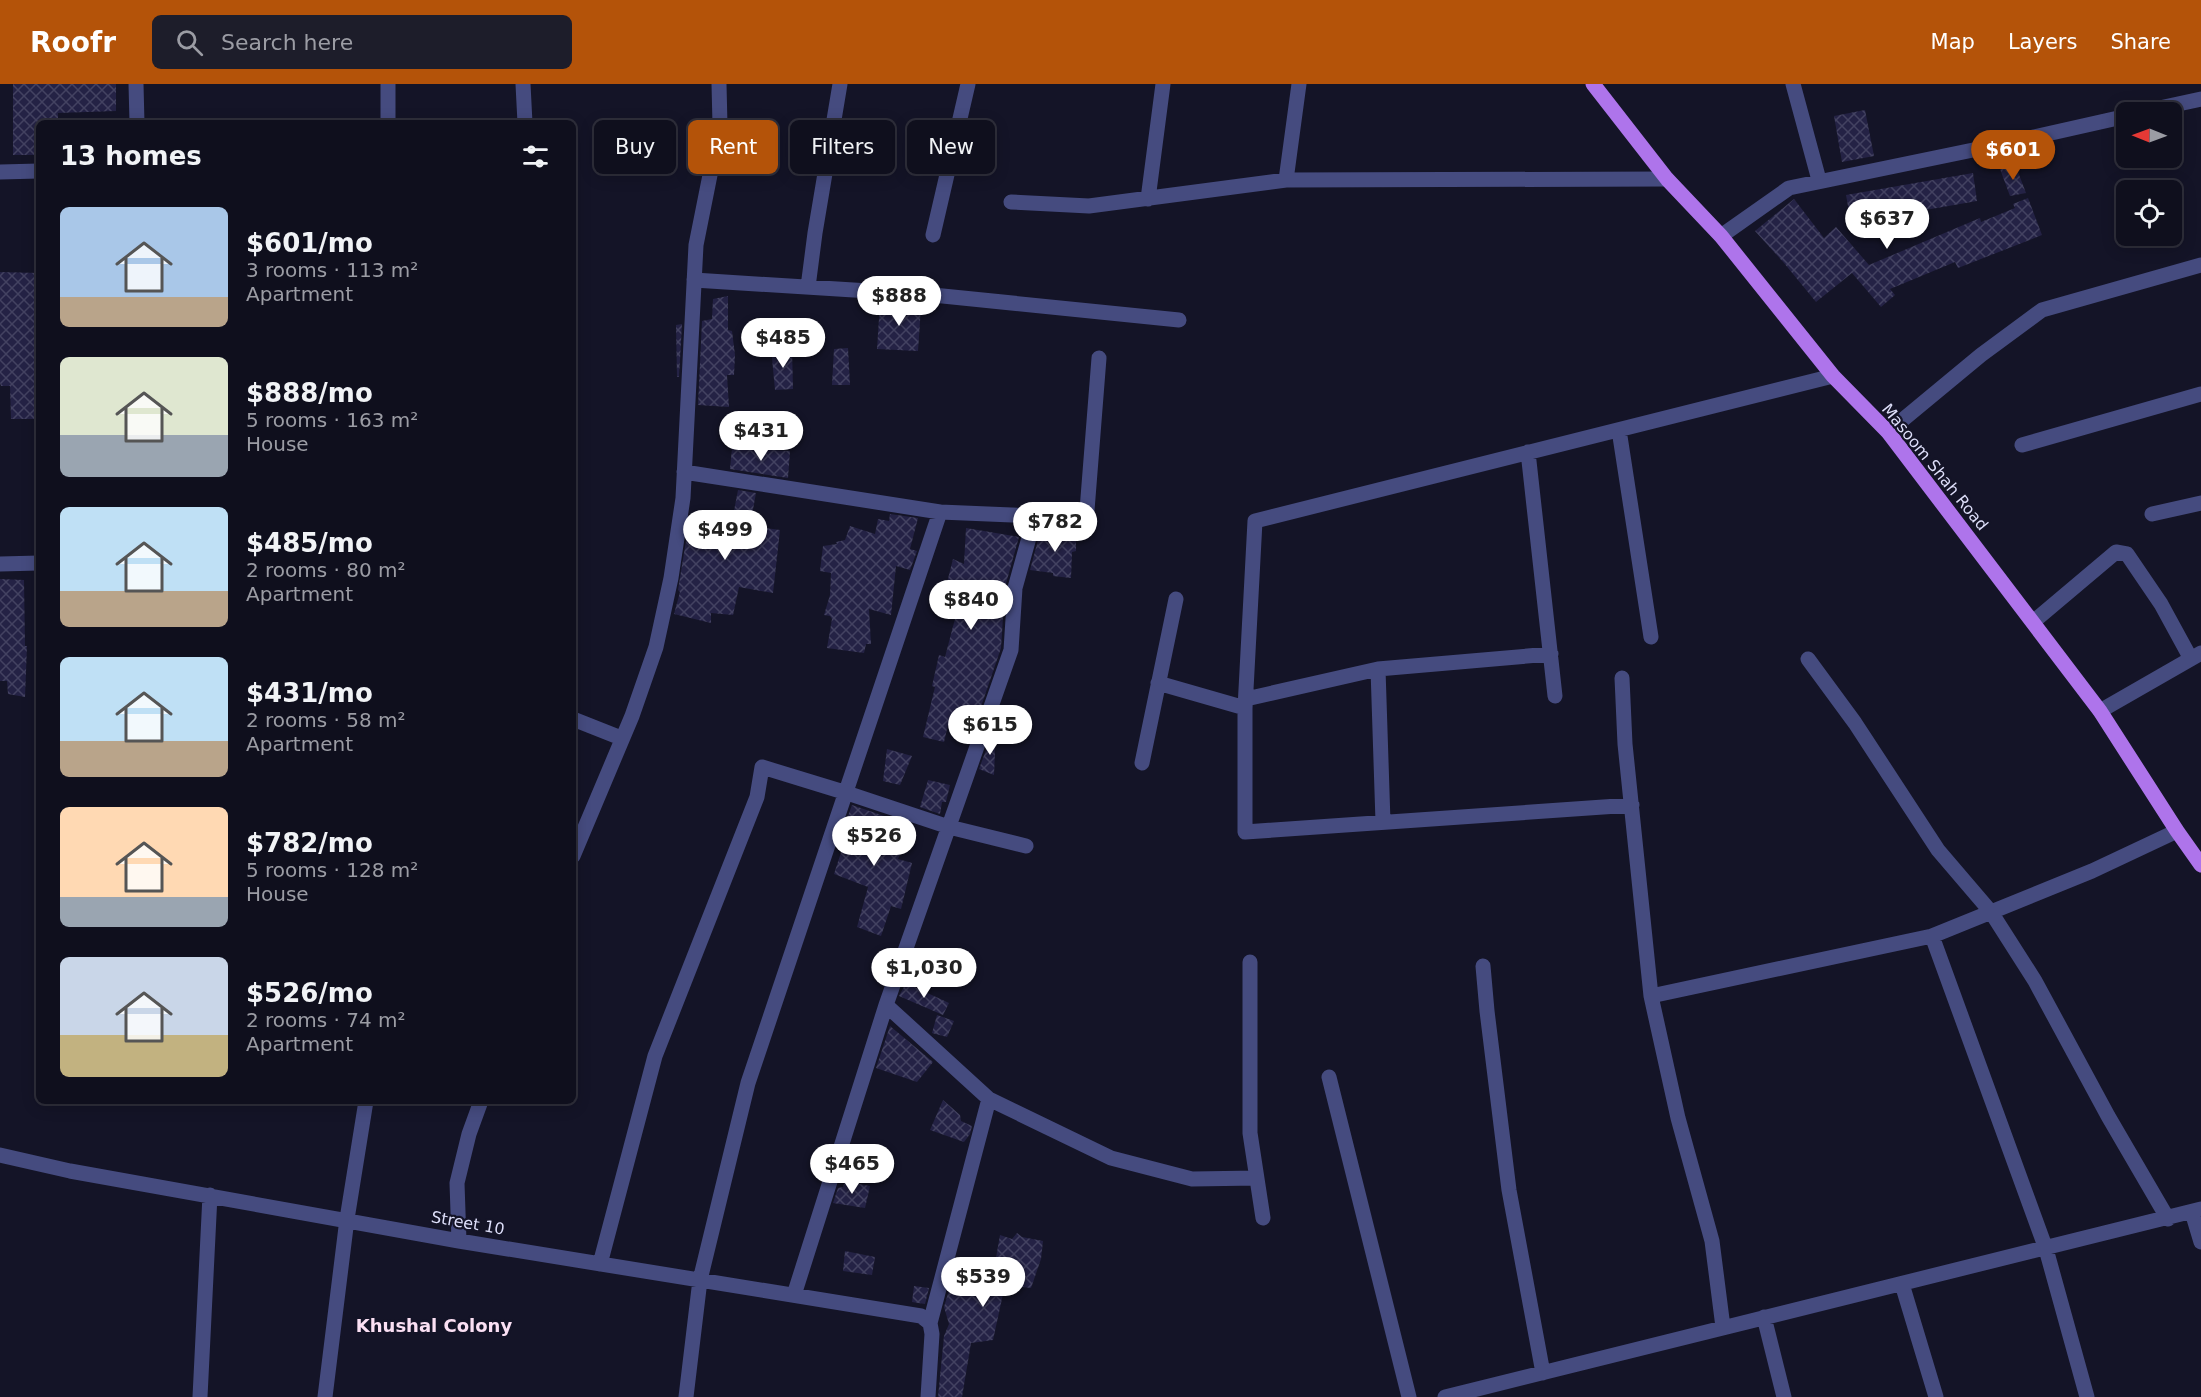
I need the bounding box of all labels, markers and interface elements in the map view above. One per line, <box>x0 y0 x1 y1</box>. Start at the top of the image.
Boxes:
search box <box>152 15 572 69</box>
text: Roofr <box>30 26 116 59</box>
icon: search <box>173 26 206 59</box>
text: Search here <box>221 30 353 55</box>
text: Map <box>1931 30 1975 54</box>
text: Layers <box>2008 30 2077 54</box>
text: Share <box>2110 30 2171 54</box>
north arrow <box>2116 102 2182 168</box>
map controls <box>2116 102 2182 246</box>
chip: Buy <box>594 120 676 174</box>
chip: Rent <box>688 120 778 174</box>
chip: Filters <box>790 120 895 174</box>
chip: New <box>907 120 995 174</box>
pin: $601 <box>1977 130 2049 181</box>
text: $601 <box>1985 137 2041 161</box>
icon: filters <box>519 140 552 173</box>
text: 13 homes <box>60 141 202 171</box>
button: locate <box>2116 180 2182 246</box>
pin: $637 <box>1851 199 1923 250</box>
text: $637 <box>1859 206 1915 230</box>
text: $601/mo <box>246 228 373 258</box>
icon: home <box>108 231 180 303</box>
text: 3 rooms · 113 m² <box>246 258 418 282</box>
pin: $888 <box>863 276 935 327</box>
text: Apartment <box>246 282 353 306</box>
text: $888 <box>871 283 927 307</box>
pin: $485 <box>747 318 819 369</box>
text: $485 <box>755 325 811 349</box>
text: $888/mo <box>246 378 373 408</box>
icon: home <box>108 381 180 453</box>
street label: Masoom Shah Road <box>1878 400 1992 534</box>
text: 5 rooms · 163 m² <box>246 408 418 432</box>
pin: $431 <box>725 411 797 462</box>
text: $431 <box>733 418 789 442</box>
text: House <box>246 432 309 456</box>
pin: $782 <box>1019 502 1091 553</box>
text: $782 <box>1027 509 1083 533</box>
pin: $499 <box>689 510 761 561</box>
text: $499 <box>697 517 753 541</box>
text: $485/mo <box>246 528 373 558</box>
icon: home <box>108 531 180 603</box>
text: 2 rooms · 80 m² <box>246 558 406 582</box>
pin: $840 <box>935 580 1007 631</box>
text: Apartment <box>246 582 353 606</box>
text: $840 <box>943 587 999 611</box>
text: $431/mo <box>246 678 373 708</box>
icon: home <box>108 681 180 753</box>
pin: $615 <box>954 705 1026 756</box>
text: 2 rooms · 58 m² <box>246 708 406 732</box>
text: $615 <box>962 712 1018 736</box>
text: Apartment <box>246 732 353 756</box>
pin: $526 <box>838 816 910 867</box>
text: $526 <box>846 823 902 847</box>
text: $782/mo <box>246 828 373 858</box>
icon: home <box>108 831 180 903</box>
text: 5 rooms · 128 m² <box>246 858 418 882</box>
text: House <box>246 882 309 906</box>
pin: $1,030 <box>875 948 973 999</box>
text: $1,030 <box>885 955 963 979</box>
text: $526/mo <box>246 978 373 1008</box>
icon: home <box>108 981 180 1053</box>
text: 2 rooms · 74 m² <box>246 1008 406 1032</box>
text: Apartment <box>246 1032 353 1056</box>
pin: $465 <box>816 1144 888 1195</box>
text: $465 <box>824 1151 880 1175</box>
street label: Street 10 <box>430 1207 506 1239</box>
pin: $539 <box>947 1257 1019 1308</box>
text: $539 <box>955 1264 1011 1288</box>
district label: Khushal Colony <box>356 1315 512 1336</box>

